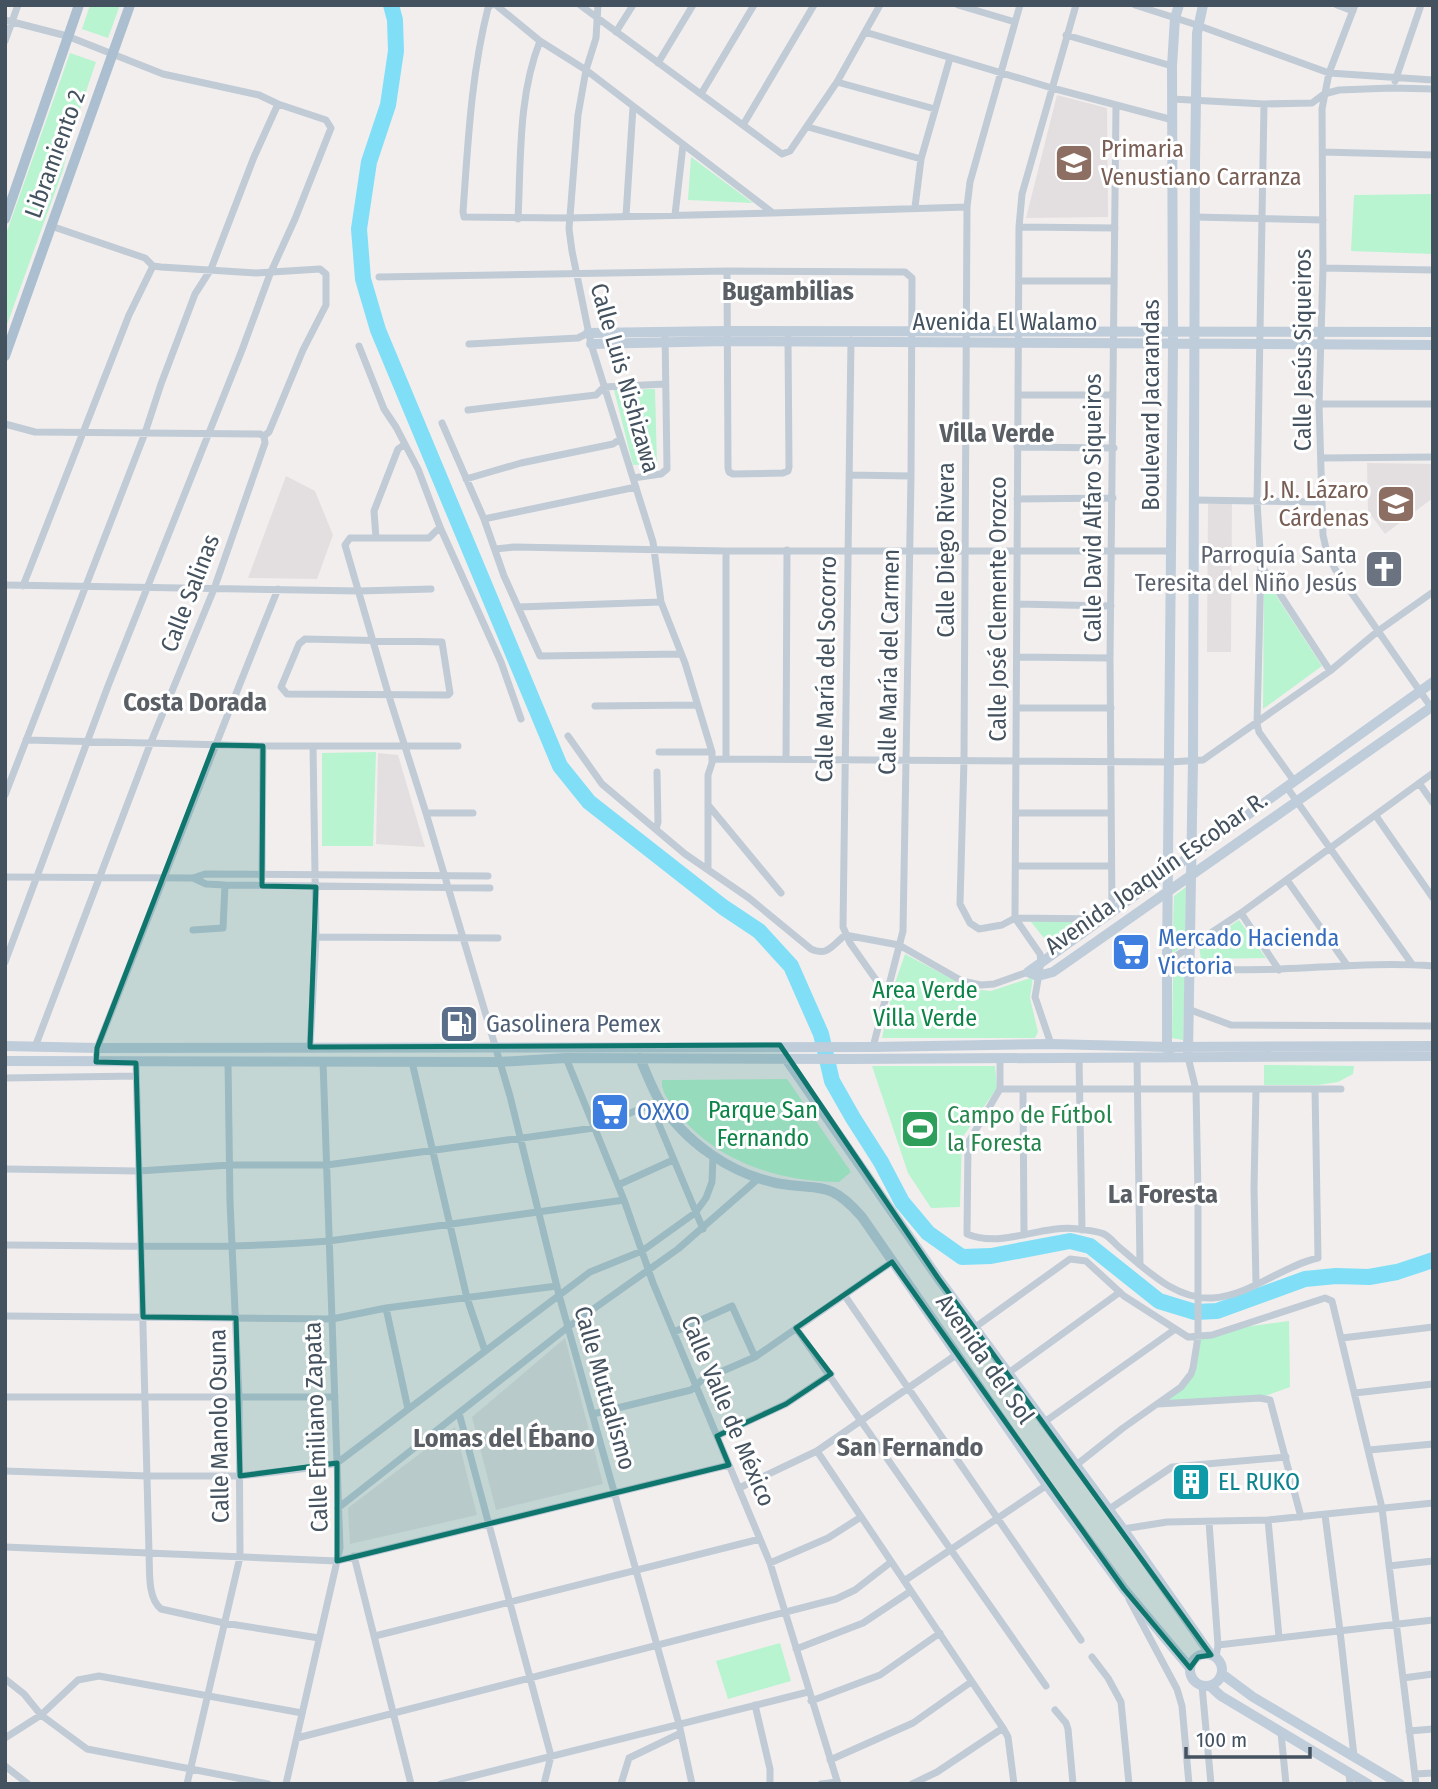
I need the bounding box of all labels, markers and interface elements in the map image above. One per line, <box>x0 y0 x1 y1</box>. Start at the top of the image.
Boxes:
street label: Libramiento 2 <box>19 86 91 222</box>
place label: Primaria Venustiano Carranza <box>1101 135 1302 191</box>
school or university icon: Primaria Venustiano Carranza <box>1053 142 1095 184</box>
street label: Calle Jesús Siqueiros <box>1289 249 1317 451</box>
district label: Bugambilias <box>722 276 854 307</box>
street label: Calle Luis Nishizawa <box>585 280 665 476</box>
street label: Boulevard Jacarandas <box>1137 299 1165 511</box>
street label: Avenida El Walamo <box>913 308 1097 336</box>
street label: Calle David Alfaro Siqueiros <box>1079 373 1107 643</box>
district label: Villa Verde <box>938 418 1055 449</box>
street label: Calle Diego Rivera <box>932 462 960 638</box>
street label: Calle José Clemente Orozco <box>984 476 1012 742</box>
place label: J. N. Lázaro Cárdenas <box>1263 476 1369 532</box>
school or university icon: J. N. Lázaro Cárdenas <box>1375 483 1417 525</box>
street label: Calle Salinas <box>155 530 225 656</box>
place label: Parroquía Santa Teresita del Niño Jesús <box>1135 541 1357 597</box>
church icon: Parroquía Santa Teresita del Niño Jesús <box>1363 548 1405 590</box>
street label: Calle María del Carmen <box>873 549 905 775</box>
street label: Calle María del Socorro <box>810 555 842 783</box>
district label: Costa Dorada <box>123 687 267 718</box>
street label: Avenida Joaquín Escobar R. <box>1040 786 1272 960</box>
place label: Mercado Hacienda Victoria <box>1158 924 1339 980</box>
supermarket icon: Mercado Hacienda Victoria <box>1110 931 1152 973</box>
park label: Area Verde Villa Verde <box>872 976 978 1032</box>
fuel station icon: Gasolinera Pemex <box>438 1003 480 1045</box>
place label: Gasolinera Pemex <box>486 1010 661 1038</box>
supermarket icon: OXXO <box>589 1091 631 1133</box>
park label: Parque San Fernando <box>708 1096 818 1152</box>
place label: OXXO <box>637 1098 690 1126</box>
place label: Campo de Fútbol la Foresta <box>947 1101 1112 1157</box>
sports icon: Campo de Fútbol la Foresta <box>899 1108 941 1150</box>
district label: La Foresta <box>1108 1179 1218 1210</box>
street label: Avenida del Sol <box>930 1289 1040 1429</box>
street label: Calle Mutualismo <box>568 1303 642 1473</box>
street label: Calle Valle de México <box>675 1311 781 1511</box>
street label: Calle Emiliano Zapata <box>298 1321 334 1533</box>
street label: Calle Manolo Osuna <box>203 1329 235 1523</box>
district label: Lomas del Ébano <box>413 1422 595 1454</box>
district label: San Fernando <box>837 1432 984 1463</box>
building icon: EL RUKO <box>1170 1461 1212 1503</box>
place label: EL RUKO <box>1218 1468 1300 1496</box>
scale bar <box>1186 1716 1310 1760</box>
text: 100 m <box>1196 1727 1247 1753</box>

